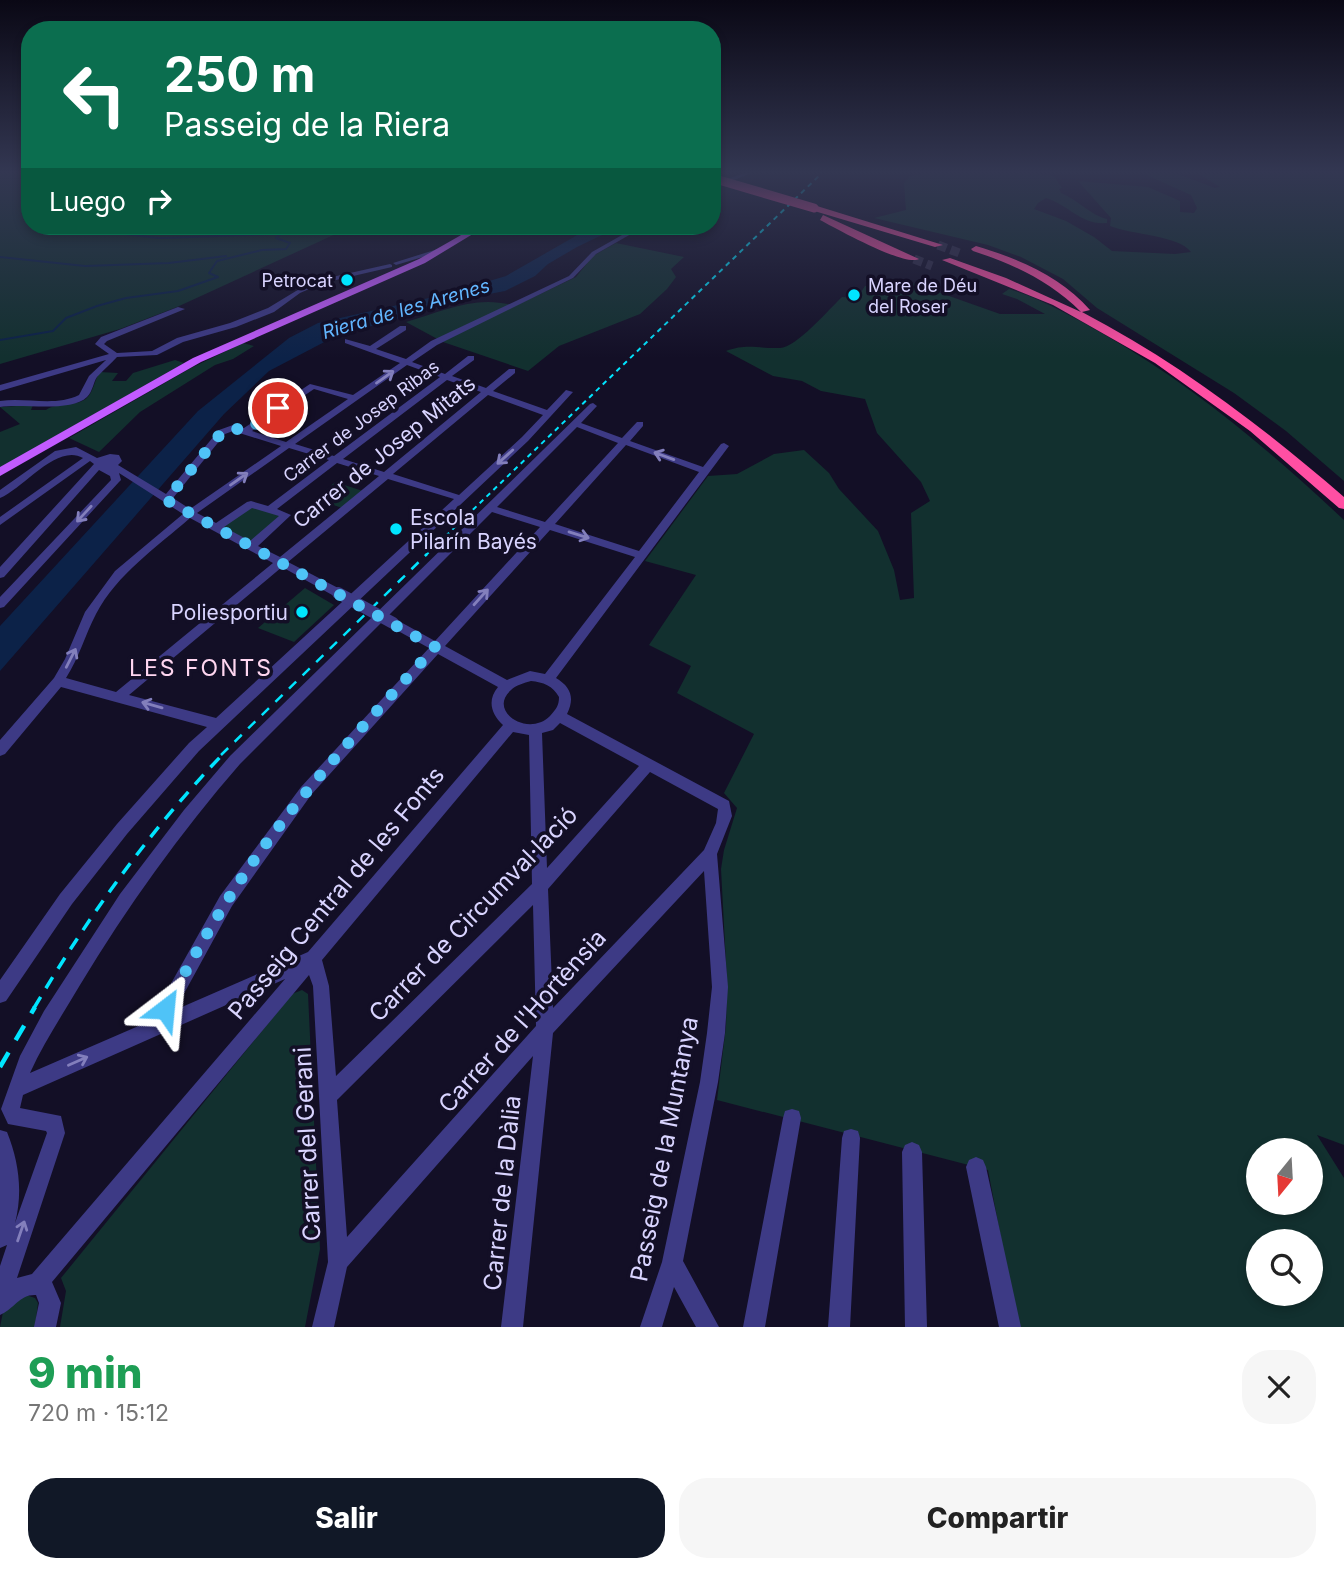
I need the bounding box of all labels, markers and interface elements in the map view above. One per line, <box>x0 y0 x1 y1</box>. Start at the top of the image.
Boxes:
text: 250 m <box>164 45 316 104</box>
icon: left <box>49 49 140 140</box>
text: Passeig de la Riera <box>164 105 450 144</box>
icon: right <box>140 182 178 220</box>
text: Luego <box>49 186 126 217</box>
place label: Petrocat <box>261 270 333 291</box>
marker: Petrocat <box>339 272 355 288</box>
water label: Riera de les Arenes <box>319 274 493 344</box>
place label: Mare de Déu del Roser <box>868 275 977 317</box>
marker: Mare de Déu del Roser <box>846 287 862 303</box>
street label: Carrer de Josep Ribas <box>279 356 443 486</box>
one-way arrow <box>375 370 394 384</box>
street label: Carrer de Josep Mitats <box>288 371 480 533</box>
pin <box>248 378 308 438</box>
icon: arrive <box>259 389 297 427</box>
one-way arrow <box>497 448 514 465</box>
one-way arrow <box>654 449 676 461</box>
one-way arrow <box>229 472 248 486</box>
one-way arrow <box>76 505 93 522</box>
place label: Escola Pilarín Bayés <box>410 505 537 554</box>
marker: Escola Pilarín Bayés <box>388 521 404 537</box>
one-way arrow <box>568 530 590 543</box>
one-way arrow <box>473 589 490 606</box>
place label: Poliesportiu <box>171 600 288 625</box>
marker: Poliesportiu <box>294 604 310 620</box>
one-way arrow <box>65 648 79 669</box>
district label: LES FONTS <box>129 654 273 682</box>
one-way arrow <box>141 698 163 711</box>
street label: Passeig Central de les Fonts <box>222 761 450 1025</box>
street label: Carrer de Circumval·lació <box>363 800 583 1028</box>
street label: Carrer de l'Hortènsia <box>432 923 612 1119</box>
position arrow <box>128 972 202 1046</box>
street label: Passeig de la Muntanya <box>624 1014 704 1284</box>
street label: Carrer del Gerani <box>287 1046 327 1242</box>
one-way arrow <box>67 1054 88 1067</box>
street label: Carrer de la Dàlia <box>477 1094 527 1292</box>
north arrow <box>1246 1138 1323 1214</box>
map controls <box>1246 1138 1323 1306</box>
one-way arrow <box>16 1221 28 1243</box>
button: search <box>1246 1229 1323 1306</box>
text: 9 min <box>28 1347 143 1398</box>
button: close <box>1242 1350 1316 1424</box>
text: 720 m · 15:12 <box>28 1399 169 1427</box>
button: Salir <box>28 1478 665 1558</box>
button: Compartir <box>679 1478 1316 1558</box>

